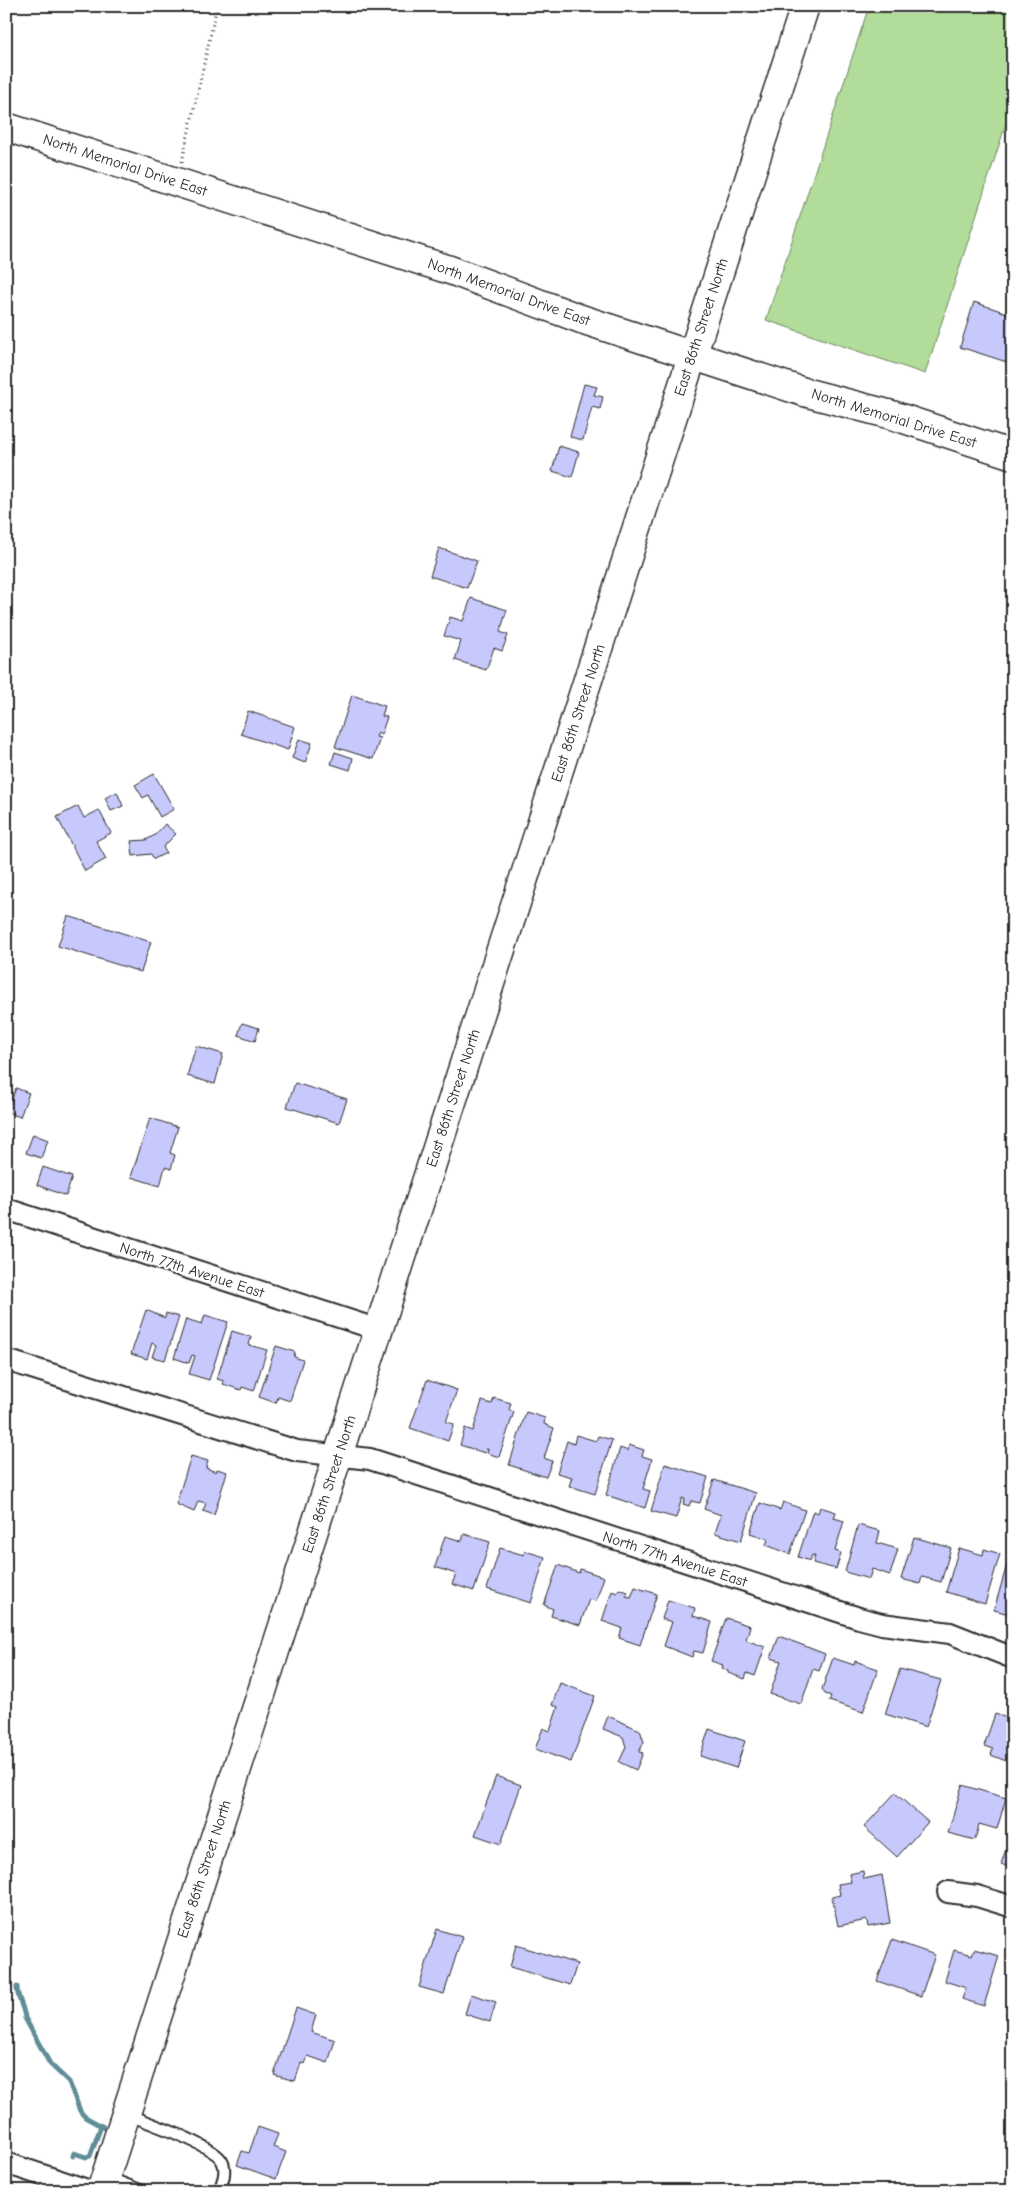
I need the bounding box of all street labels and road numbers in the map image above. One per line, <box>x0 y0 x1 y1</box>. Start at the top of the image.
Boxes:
street label: North Memorial Drive East <box>41 130 210 200</box>
street label: North Memorial Drive East <box>425 254 593 330</box>
street label: East 86th Street North <box>670 256 732 398</box>
street label: North Memorial Drive East <box>809 384 979 452</box>
street label: East 86th Street North <box>547 642 609 784</box>
street label: East 86th Street North <box>422 1027 484 1169</box>
street label: North 77th Avenue East <box>118 1238 267 1302</box>
street label: East 86th Street North <box>298 1413 360 1555</box>
street label: North 77th Avenue East <box>601 1527 750 1591</box>
street label: East 86th Street North <box>173 1798 235 1940</box>

